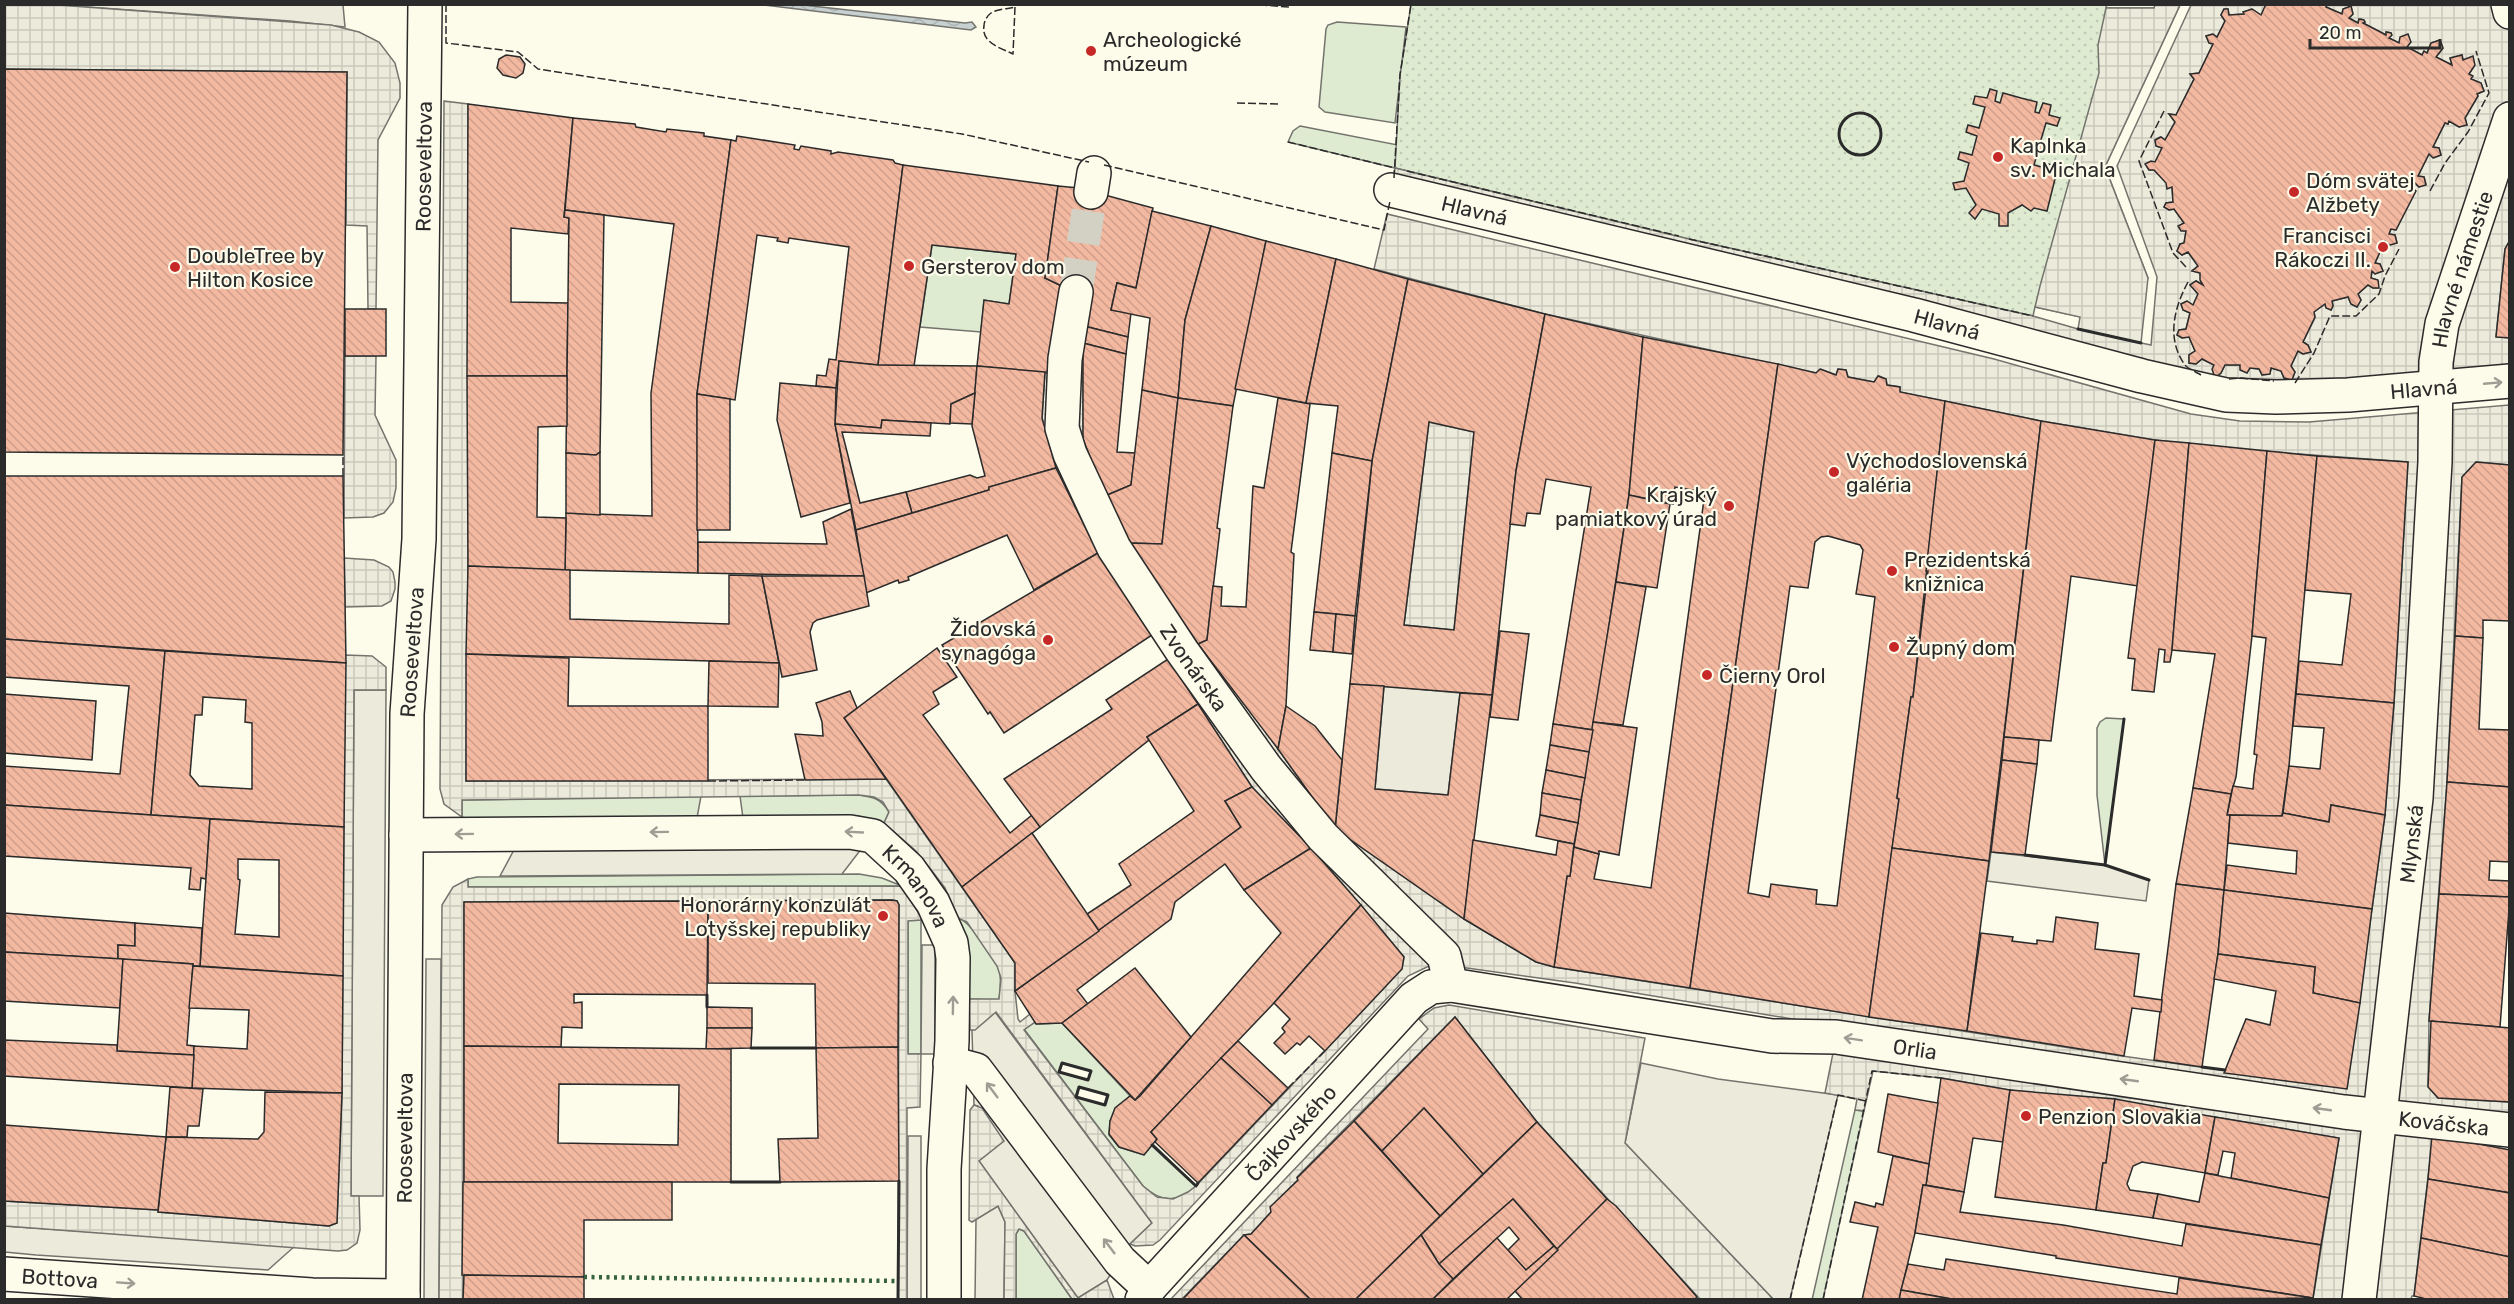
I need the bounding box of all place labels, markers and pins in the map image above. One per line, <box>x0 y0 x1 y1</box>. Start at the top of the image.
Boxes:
place label: Archeologické múzeum <box>1103 27 1242 76</box>
marker: Archeologické múzeum <box>1084 44 1098 58</box>
place label: Kaplnka sv. Michala <box>2010 133 2116 182</box>
marker: Kaplnka sv. Michala <box>1991 150 2005 164</box>
place label: Dóm svätej Alžbety <box>2306 168 2415 217</box>
marker: Dóm svätej Alžbety <box>2287 185 2301 199</box>
place label: Francisci Rákoczi II. <box>2274 223 2371 272</box>
marker: Francisci Rákoczi II. <box>2376 240 2390 254</box>
place label: DoubleTree by Hilton Kosice <box>187 243 325 292</box>
place label: Gersterov dom <box>921 254 1065 279</box>
marker: Gersterov dom <box>902 259 916 273</box>
marker: DoubleTree by Hilton Kosice <box>168 260 182 274</box>
place label: Východoslovenská galéria <box>1846 448 2028 497</box>
marker: Východoslovenská galéria <box>1827 465 1841 479</box>
place label: Krajský pamiatkový úrad <box>1555 482 1717 531</box>
marker: Krajský pamiatkový úrad <box>1722 499 1736 513</box>
place label: Prezidentská knižnica <box>1904 547 2031 596</box>
marker: Prezidentská knižnica <box>1885 564 1899 578</box>
place label: Židovská synagóga <box>941 616 1036 665</box>
marker: Židovská synagóga <box>1041 633 1055 647</box>
place label: Župný dom <box>1906 635 2015 660</box>
marker: Župný dom <box>1887 640 1901 654</box>
place label: Čierny Orol <box>1719 663 1826 688</box>
marker: Čierny Orol <box>1700 668 1714 682</box>
place label: Honorárny konzulát Lotyšskej republiky <box>680 892 871 941</box>
marker: Honorárny konzulát Lotyšskej republiky <box>876 909 890 923</box>
place label: Penzion Slovakia <box>2038 1104 2202 1129</box>
marker: Penzion Slovakia <box>2019 1109 2033 1123</box>

